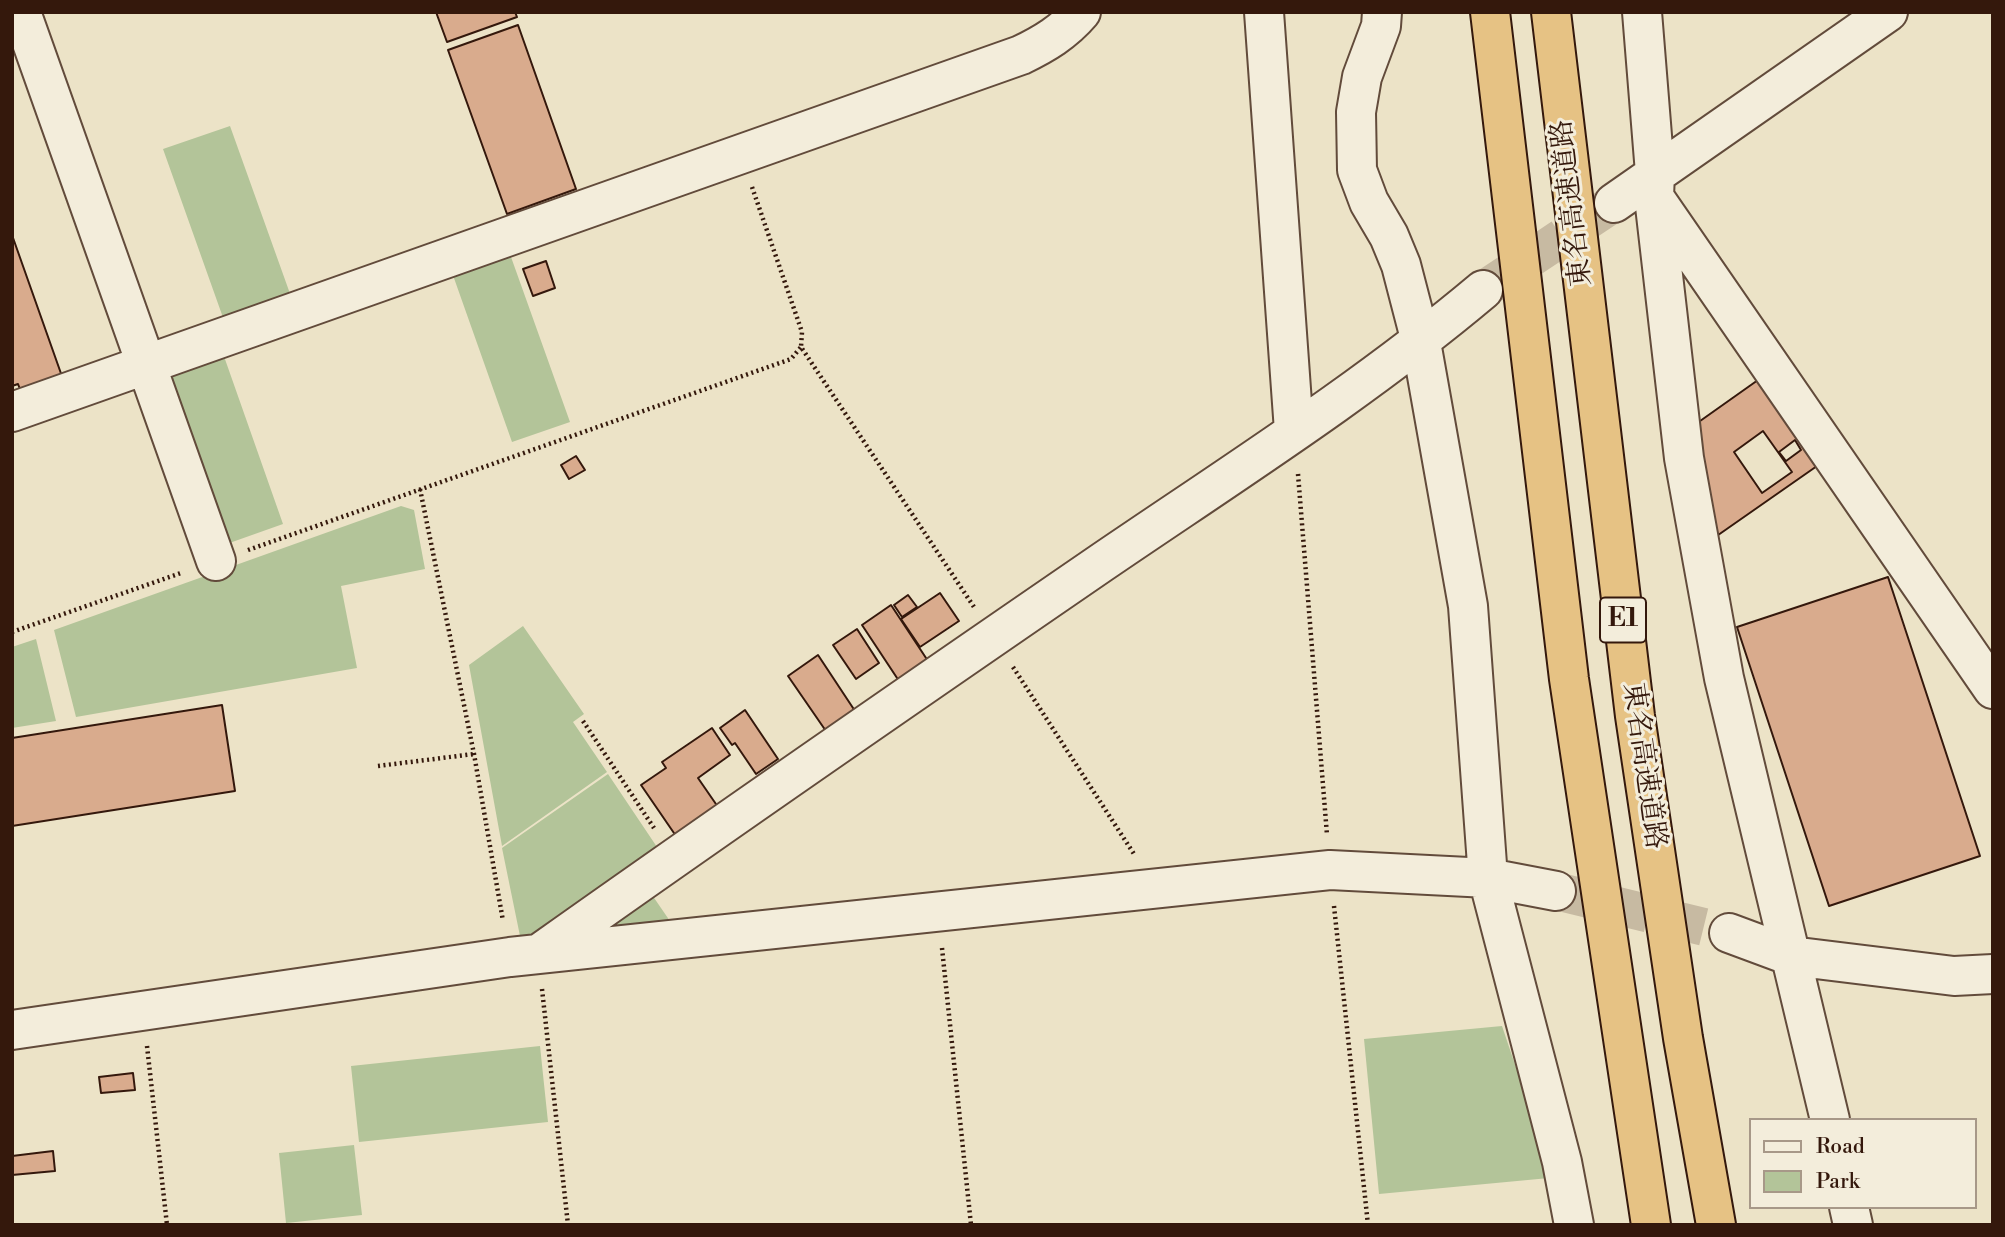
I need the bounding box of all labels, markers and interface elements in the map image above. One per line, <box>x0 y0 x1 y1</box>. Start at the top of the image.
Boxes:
street label: 東名高速道路 <box>1546 118 1600 288</box>
road number: E1 <box>1600 598 1646 642</box>
street label: 東名高速道路 <box>1615 680 1671 852</box>
legend <box>1750 1118 1977 1209</box>
text: Road <box>1816 1134 1865 1160</box>
text: Park <box>1816 1169 1860 1195</box>

